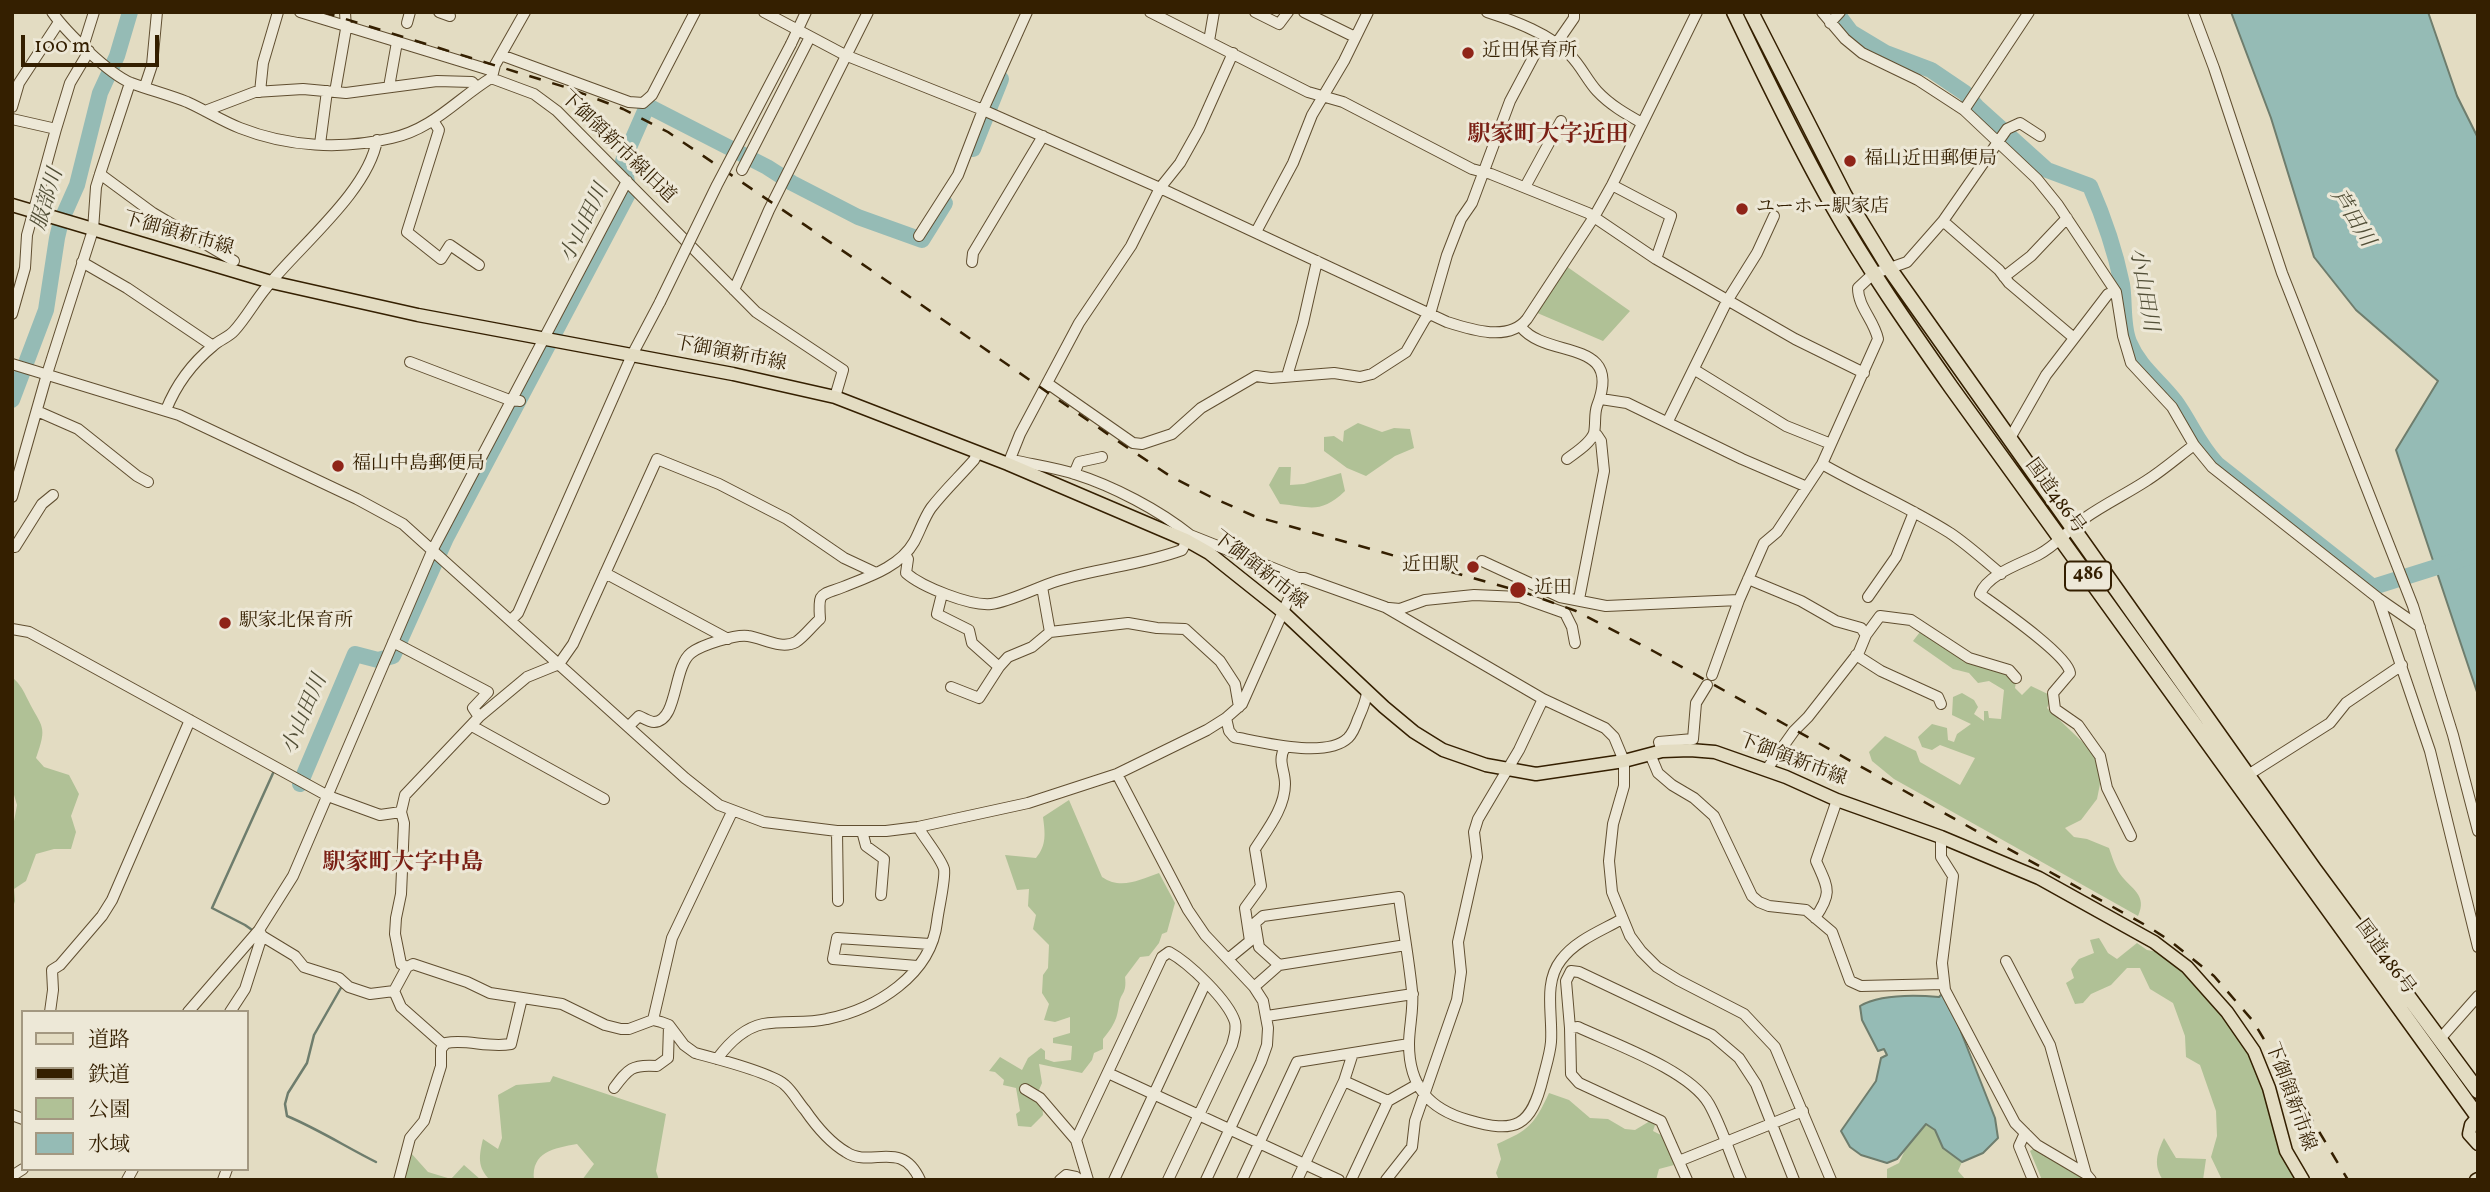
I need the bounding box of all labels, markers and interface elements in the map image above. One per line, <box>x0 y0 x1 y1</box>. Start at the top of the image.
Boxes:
scale bar <box>24 21 163 65</box>
text: 100 m <box>34 32 91 61</box>
place label: 近田保育所 <box>1482 42 1577 64</box>
marker: 近田保育所 <box>1460 45 1476 61</box>
street label: 下御領新市線旧道 <box>554 87 680 209</box>
district label: 駅家町大字近田 <box>1468 123 1628 151</box>
place label: 福山近田郵便局 <box>1864 150 1997 172</box>
marker: 福山近田郵便局 <box>1842 153 1858 169</box>
water label: 服部川 <box>28 166 70 234</box>
water label: 小山田川 <box>556 181 616 267</box>
water label: 芦田川 <box>2324 186 2378 252</box>
place label: ユーホー駅家店 <box>1756 198 1889 220</box>
marker: ユーホー駅家店 <box>1734 201 1750 217</box>
street label: 下御領新市線 <box>120 208 236 262</box>
water label: 小山田川 <box>2122 246 2162 334</box>
street label: 下御領新市線 <box>672 333 788 377</box>
place label: 福山中島郵便局 <box>352 455 485 477</box>
street label: 国道486号 <box>2019 455 2089 539</box>
marker: 福山中島郵便局 <box>330 458 346 474</box>
street label: 下御領新市線 <box>1207 527 1311 615</box>
place label: 近田駅 <box>1402 556 1459 578</box>
marker: 近田駅 <box>1465 559 1481 575</box>
road number: 486 <box>2065 562 2111 590</box>
place label: 近田 <box>1534 579 1572 601</box>
marker: 近田 <box>1508 580 1528 600</box>
place label: 駅家北保育所 <box>239 612 353 634</box>
marker: 駅家北保育所 <box>217 615 233 631</box>
water label: 小山田川 <box>278 671 334 759</box>
street label: 下御領新市線 <box>1735 730 1849 792</box>
district label: 駅家町大字中島 <box>323 851 483 879</box>
street label: 国道486号 <box>2349 916 2419 1000</box>
legend <box>21 1010 248 1171</box>
text: 道路 <box>88 1026 130 1055</box>
street label: 下御領新市線 <box>2259 1040 2319 1154</box>
text: 鉄道 <box>88 1061 130 1090</box>
text: 公園 <box>88 1096 130 1125</box>
text: 水域 <box>88 1131 130 1160</box>

